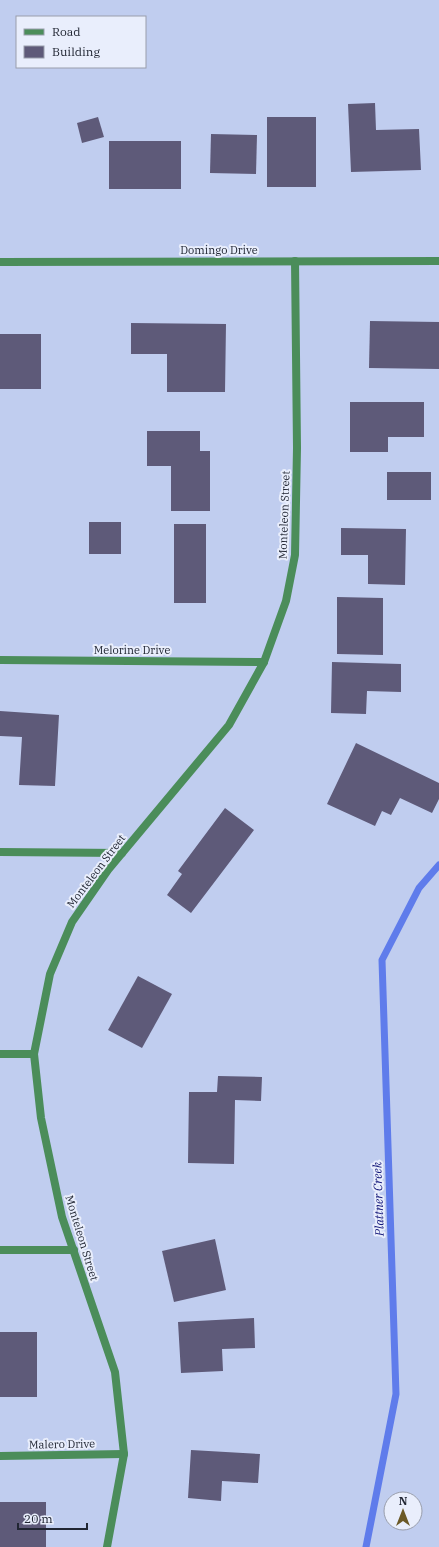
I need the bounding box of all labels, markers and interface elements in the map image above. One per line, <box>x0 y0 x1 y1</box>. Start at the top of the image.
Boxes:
legend <box>16 16 146 68</box>
text: Road <box>52 24 81 39</box>
text: Building <box>52 44 100 59</box>
street label: Domingo Drive <box>180 243 258 257</box>
street label: Monteleon Street <box>275 470 293 559</box>
street label: Melorine Drive <box>94 643 170 657</box>
street label: Monteleon Street <box>64 831 128 911</box>
water label: Plattner Creek <box>369 1161 387 1237</box>
street label: Monteleon Street <box>62 1194 102 1282</box>
street label: Malero Drive <box>29 1436 95 1452</box>
north arrow <box>383 1491 423 1531</box>
text: N <box>399 1494 408 1508</box>
scale bar <box>18 1505 87 1531</box>
text: 20 m <box>24 1511 53 1526</box>

